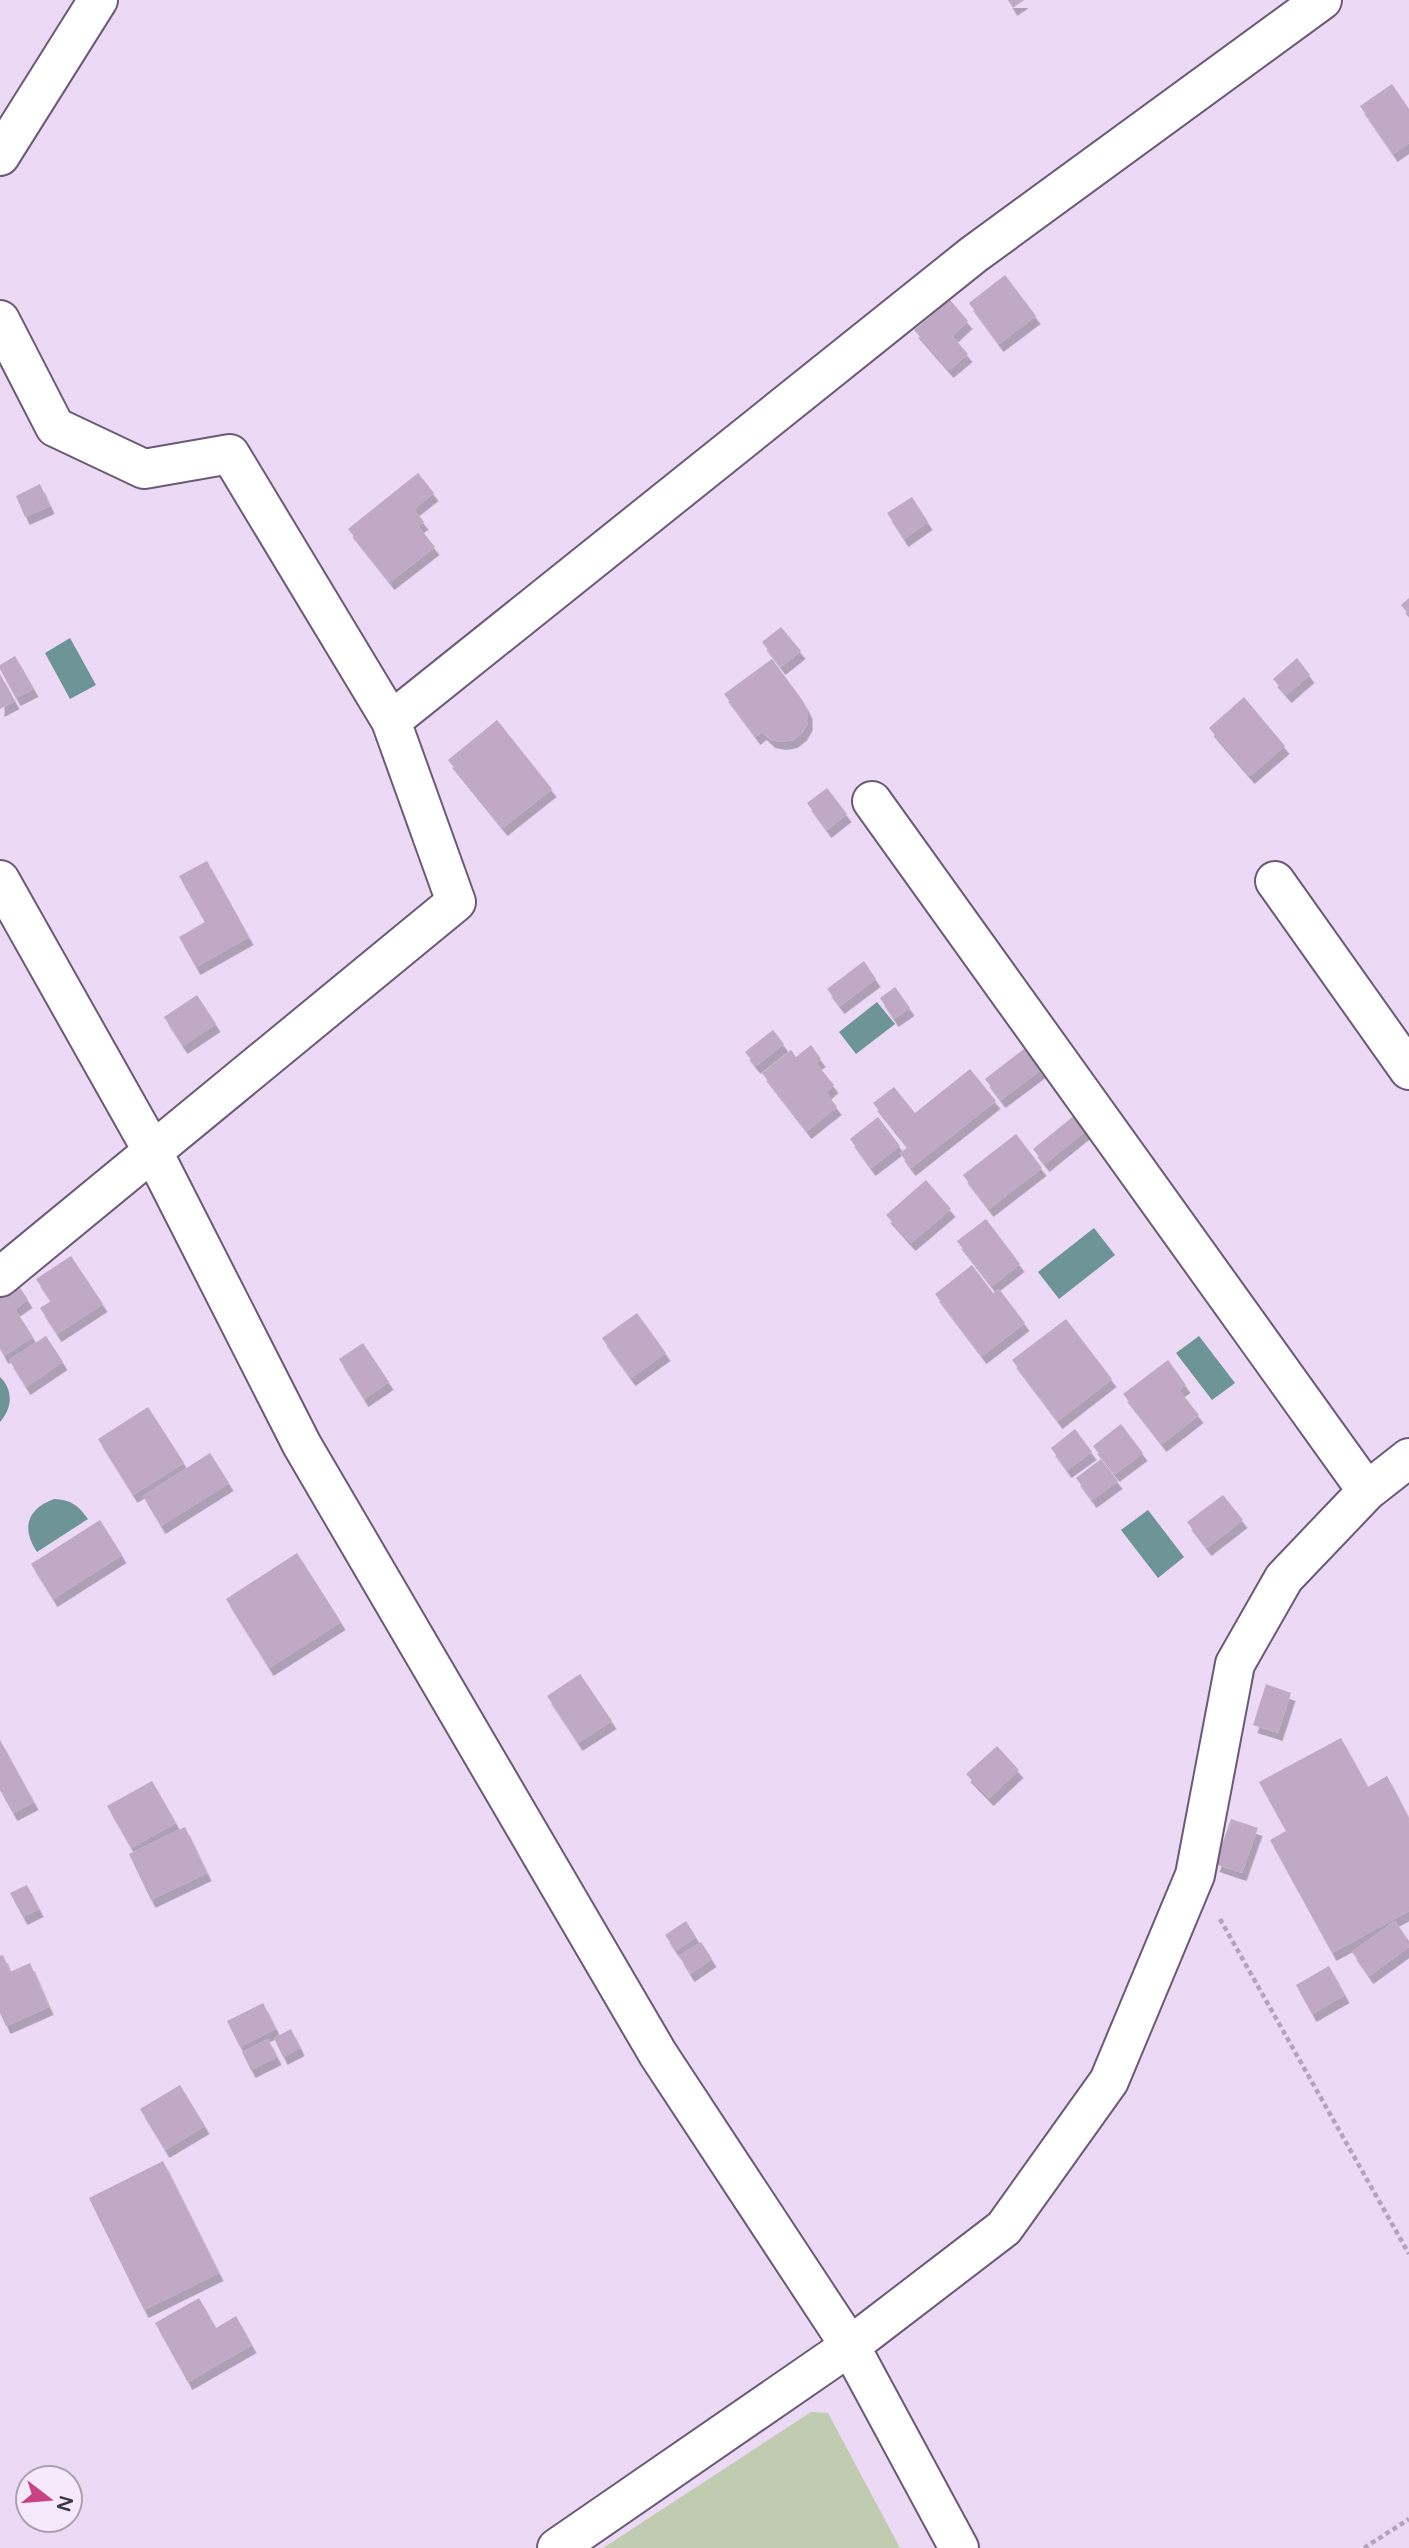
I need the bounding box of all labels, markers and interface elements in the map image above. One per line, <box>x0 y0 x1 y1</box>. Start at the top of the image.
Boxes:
north arrow <box>14 2464 84 2534</box>
text: N <box>52 2493 77 2514</box>

